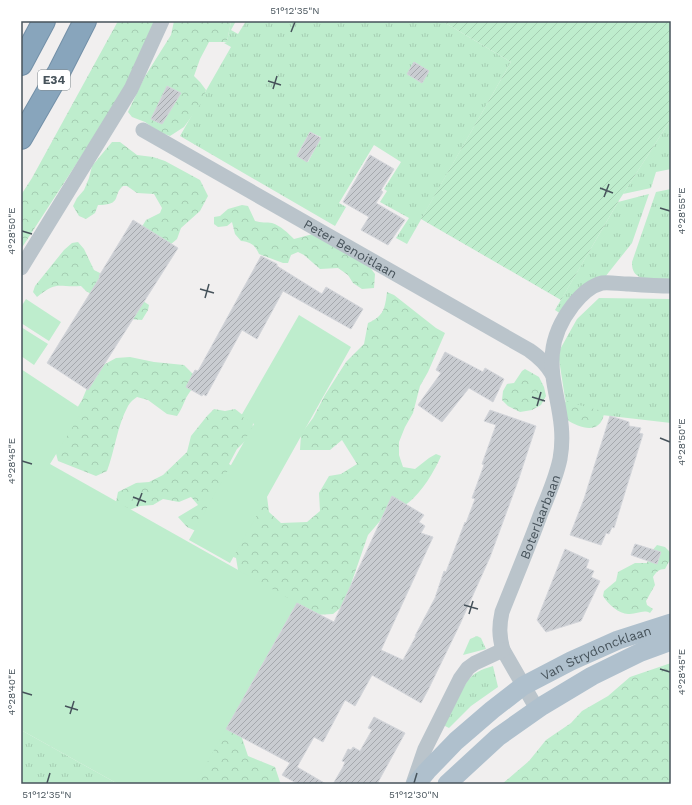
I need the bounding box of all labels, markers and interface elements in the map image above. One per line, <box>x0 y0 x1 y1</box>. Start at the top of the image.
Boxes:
text: 51°12'35"N <box>270 5 320 16</box>
road number: E34 <box>38 70 70 90</box>
text: 4°28'55"E <box>676 187 687 235</box>
text: 4°28'50"E <box>6 207 17 255</box>
street label: Peter Benoitlaan <box>301 216 400 281</box>
text: 4°28'50"E <box>676 418 687 466</box>
text: 4°28'45"E <box>6 438 17 484</box>
street label: Boterlaarbaan <box>517 473 563 561</box>
street label: Van Strydoncklaan <box>539 623 653 683</box>
text: 4°28'45"E <box>676 649 687 695</box>
text: 4°28'40"E <box>6 669 17 715</box>
text: 51°12'35"N <box>22 789 72 800</box>
text: 51°12'30"N <box>389 789 439 800</box>

